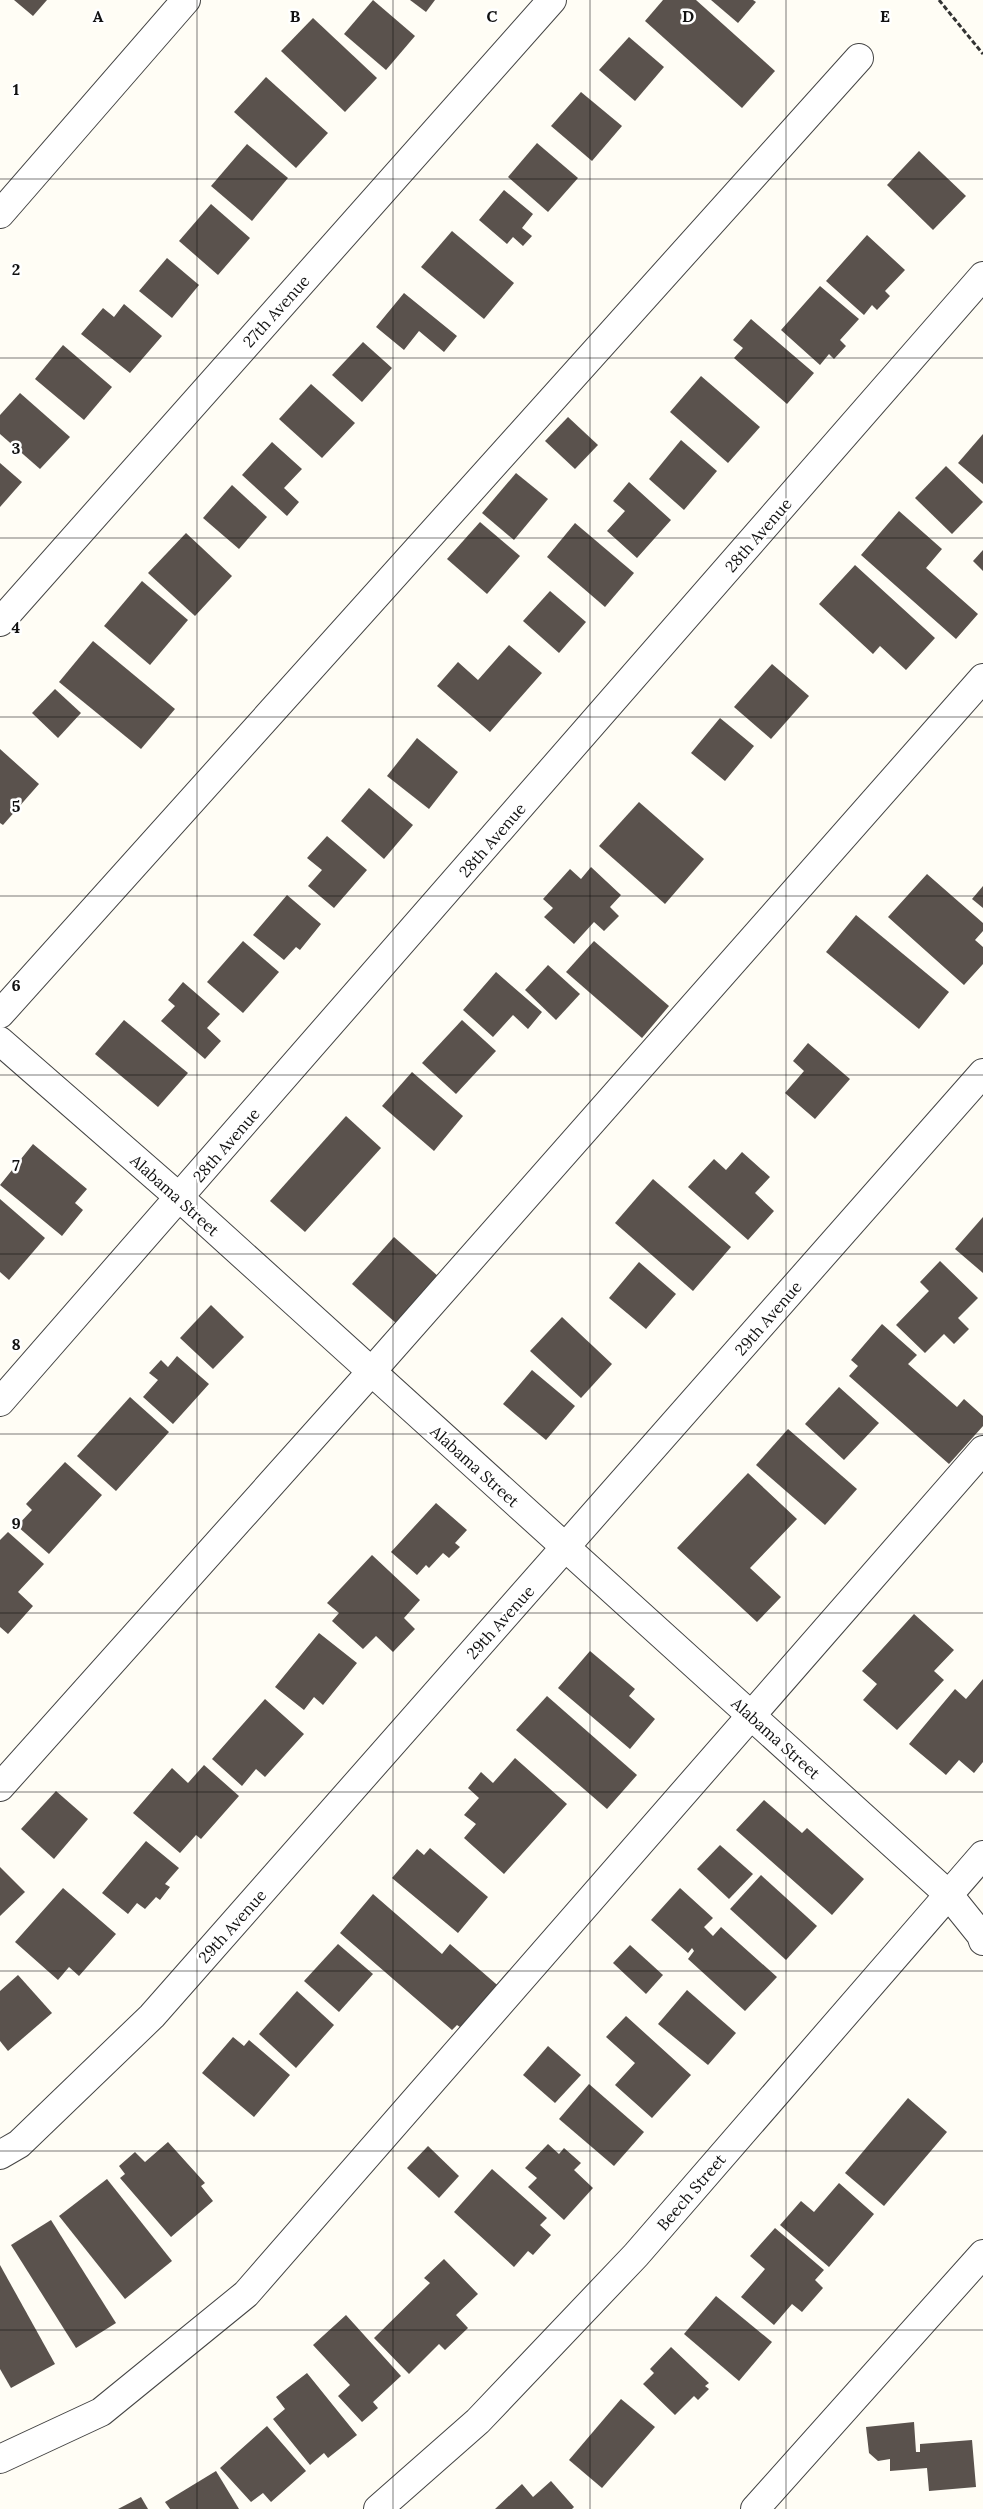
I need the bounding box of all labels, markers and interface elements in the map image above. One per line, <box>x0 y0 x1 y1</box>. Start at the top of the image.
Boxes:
text: A <box>93 6 104 26</box>
text: B <box>290 6 301 26</box>
text: C <box>486 6 498 26</box>
text: D <box>682 6 694 26</box>
text: E <box>880 6 890 26</box>
text: 1 <box>13 79 19 99</box>
text: 2 <box>12 259 20 279</box>
street label: 27th Avenue <box>238 271 314 351</box>
text: 3 <box>12 438 21 458</box>
street label: 28th Avenue <box>720 494 796 576</box>
text: 4 <box>12 617 21 637</box>
text: 5 <box>12 796 21 816</box>
street label: 28th Avenue <box>454 799 530 881</box>
text: 6 <box>11 975 21 995</box>
street label: 28th Avenue <box>188 1104 264 1186</box>
street label: Alabama Street <box>126 1149 224 1241</box>
text: 7 <box>12 1155 20 1175</box>
street label: 29th Avenue <box>730 1276 806 1359</box>
text: 8 <box>11 1334 21 1354</box>
street label: Alabama Street <box>426 1420 524 1512</box>
text: 9 <box>11 1513 21 1533</box>
street label: 29th Avenue <box>462 1581 538 1663</box>
street label: Alabama Street <box>727 1692 825 1784</box>
street label: 29th Avenue <box>194 1885 270 1967</box>
street label: Beech Street <box>652 2149 730 2234</box>

